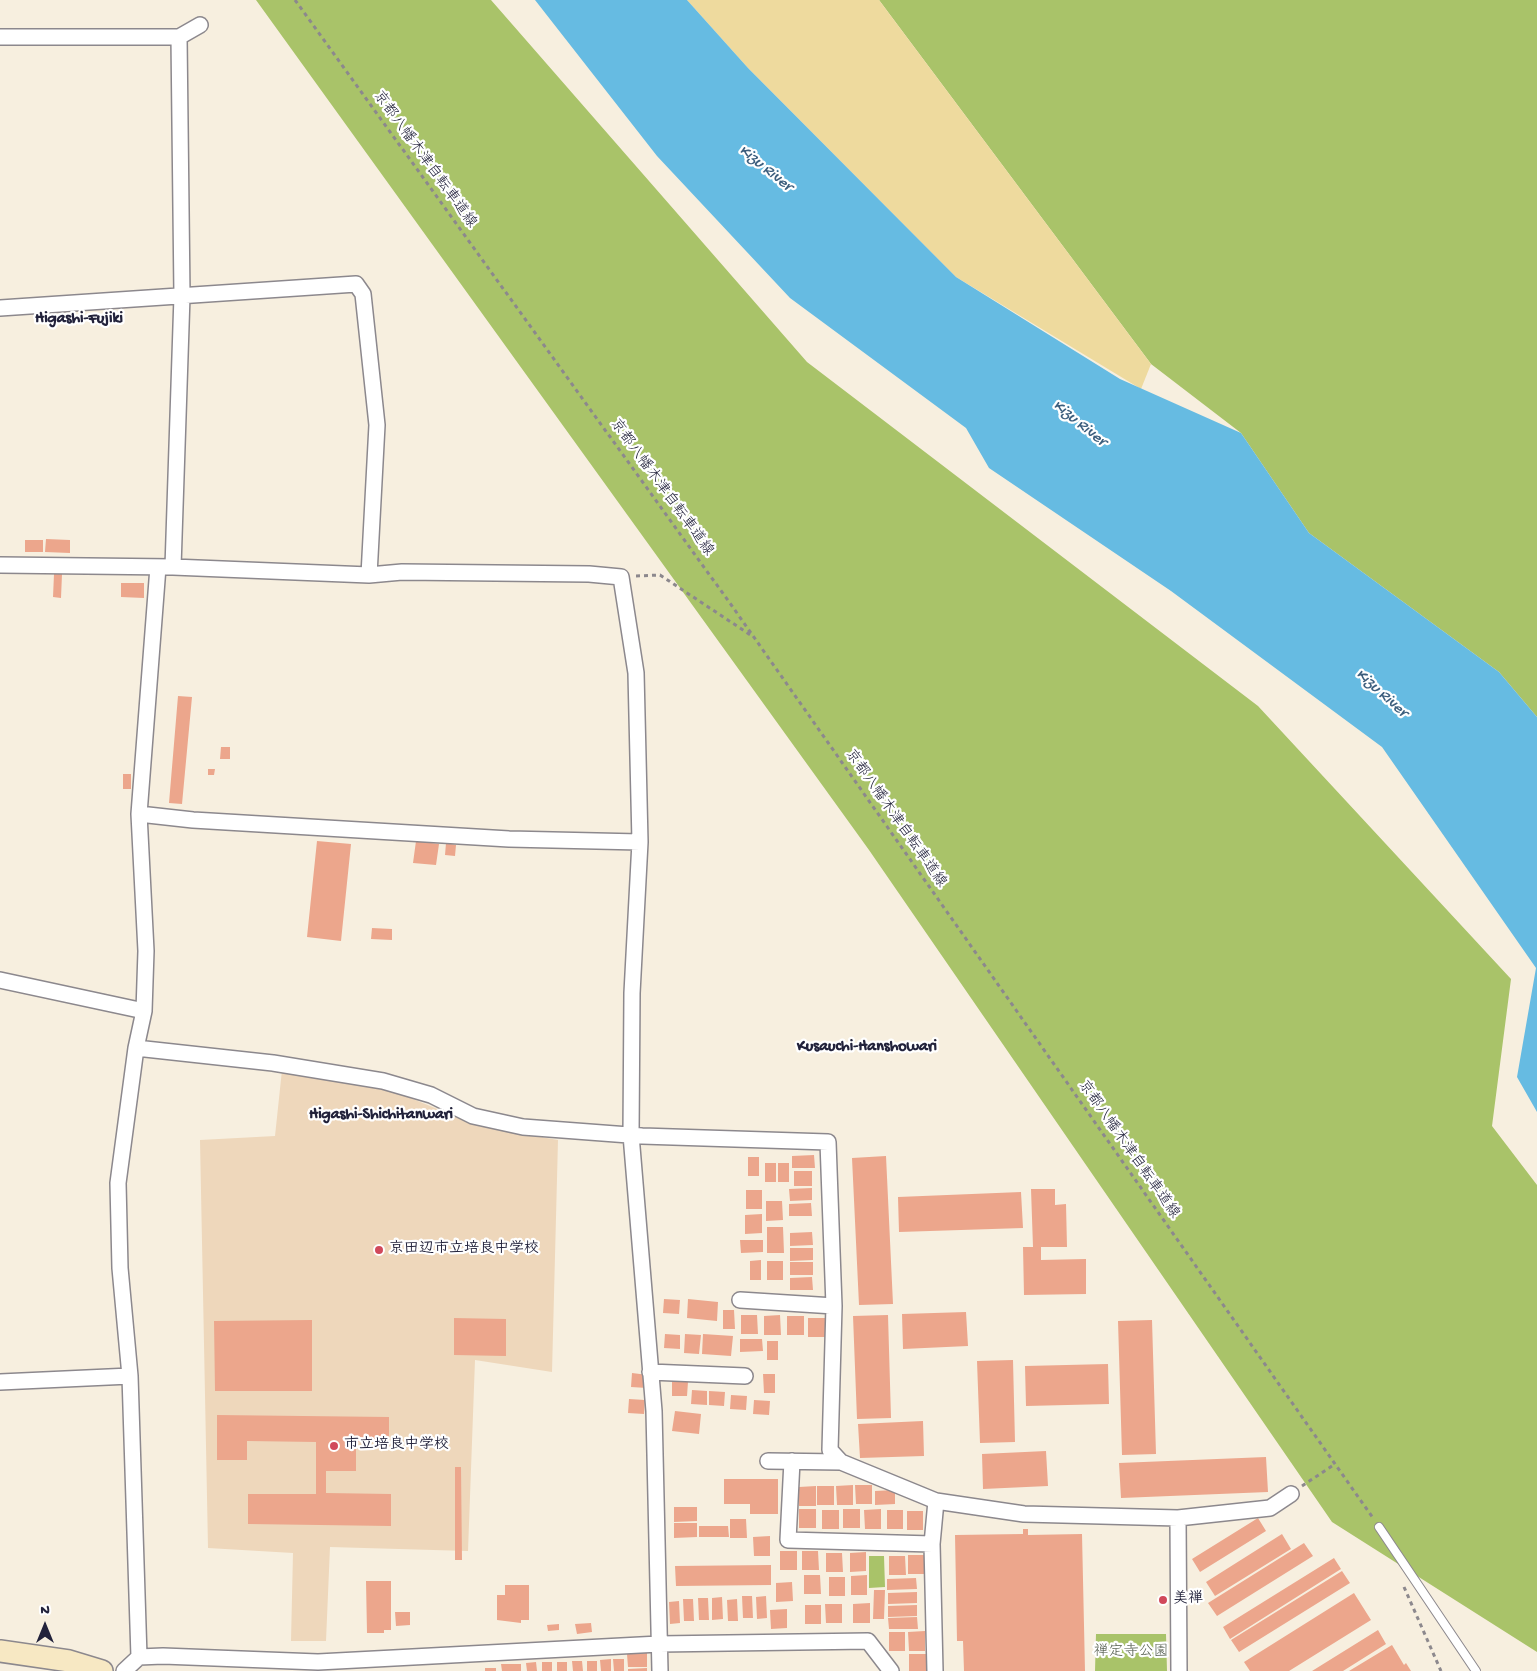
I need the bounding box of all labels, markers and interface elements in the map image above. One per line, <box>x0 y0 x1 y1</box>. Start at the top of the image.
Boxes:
street label: 京都八幡木津自転車道線 <box>368 88 480 232</box>
water label: Kizu River <box>734 142 796 196</box>
district label: Higashi-Fujiki <box>35 310 123 330</box>
water label: Kizu River <box>1048 397 1110 451</box>
street label: 京都八幡木津自転車道線 <box>605 416 717 560</box>
water label: Kizu River <box>1351 666 1411 722</box>
street label: 京都八幡木津自転車道線 <box>840 746 950 892</box>
district label: Kusauchi-Hanshowari <box>797 1038 937 1058</box>
street label: 京都八幡木津自転車道線 <box>1073 1077 1183 1223</box>
district label: Higashi-Shichitanwari <box>309 1106 453 1126</box>
place label: 京田辺市立培良中学校 <box>389 1241 539 1259</box>
marker: 京田辺市立培良中学校 <box>373 1244 385 1256</box>
place label: 市立培良中学校 <box>344 1437 449 1455</box>
marker: 市立培良中学校 <box>328 1440 340 1452</box>
place label: 美禅 <box>1173 1591 1203 1609</box>
marker: 美禅 <box>1157 1594 1169 1606</box>
north arrow <box>20 1601 70 1651</box>
text: N <box>40 1602 50 1619</box>
park label: 禅定寺公園 <box>1094 1644 1168 1662</box>

